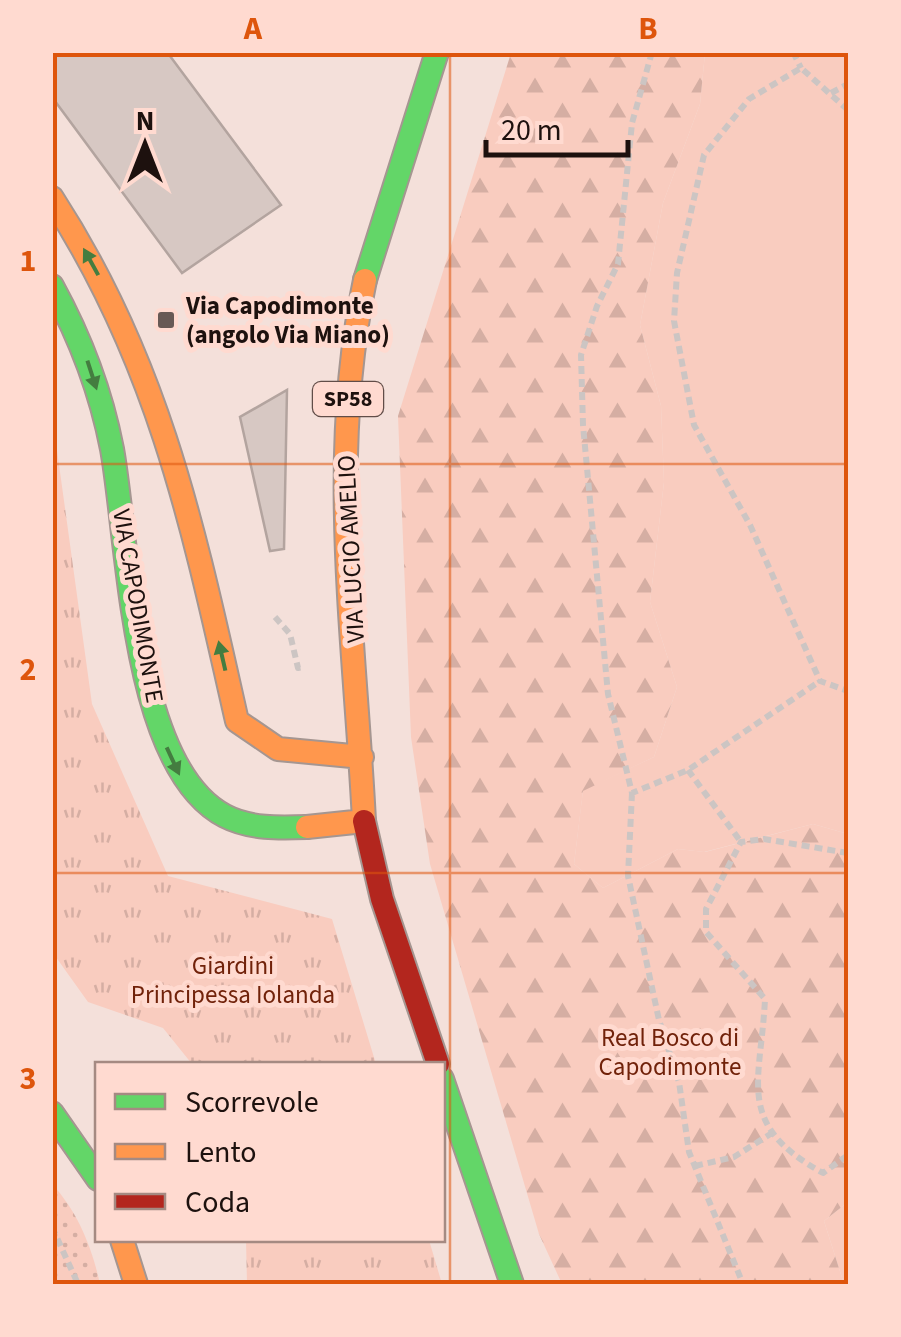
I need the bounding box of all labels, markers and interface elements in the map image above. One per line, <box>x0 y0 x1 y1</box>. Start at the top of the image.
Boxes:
text: A <box>243 6 263 52</box>
text: B <box>638 6 658 52</box>
north arrow <box>95 95 195 195</box>
scale bar <box>486 95 628 157</box>
text: N <box>136 101 154 141</box>
text: 20 m <box>501 109 562 152</box>
text: 1 <box>20 238 36 284</box>
one-way arrow <box>83 247 100 276</box>
place label: Via Capodimonte (angolo Via Miano) <box>185 288 390 353</box>
marker: Via Capodimonte (angolo Via Miano) <box>155 309 177 331</box>
one-way arrow <box>85 361 100 391</box>
road number: SP58 <box>313 382 383 416</box>
street label: VIA LUCIO AMELIO <box>328 454 374 644</box>
street label: VIA CAPODIMONTE <box>103 506 173 706</box>
one-way arrow <box>214 640 229 671</box>
text: 2 <box>20 647 36 693</box>
one-way arrow <box>164 746 181 775</box>
park label: Giardini Principessa Iolanda <box>131 948 335 1013</box>
park label: Real Bosco di Capodimonte <box>599 1020 741 1085</box>
text: 3 <box>20 1056 36 1102</box>
legend <box>95 1062 445 1242</box>
text: Scorrevole <box>185 1081 319 1124</box>
text: Lento <box>185 1131 257 1174</box>
text: Coda <box>185 1181 250 1224</box>

